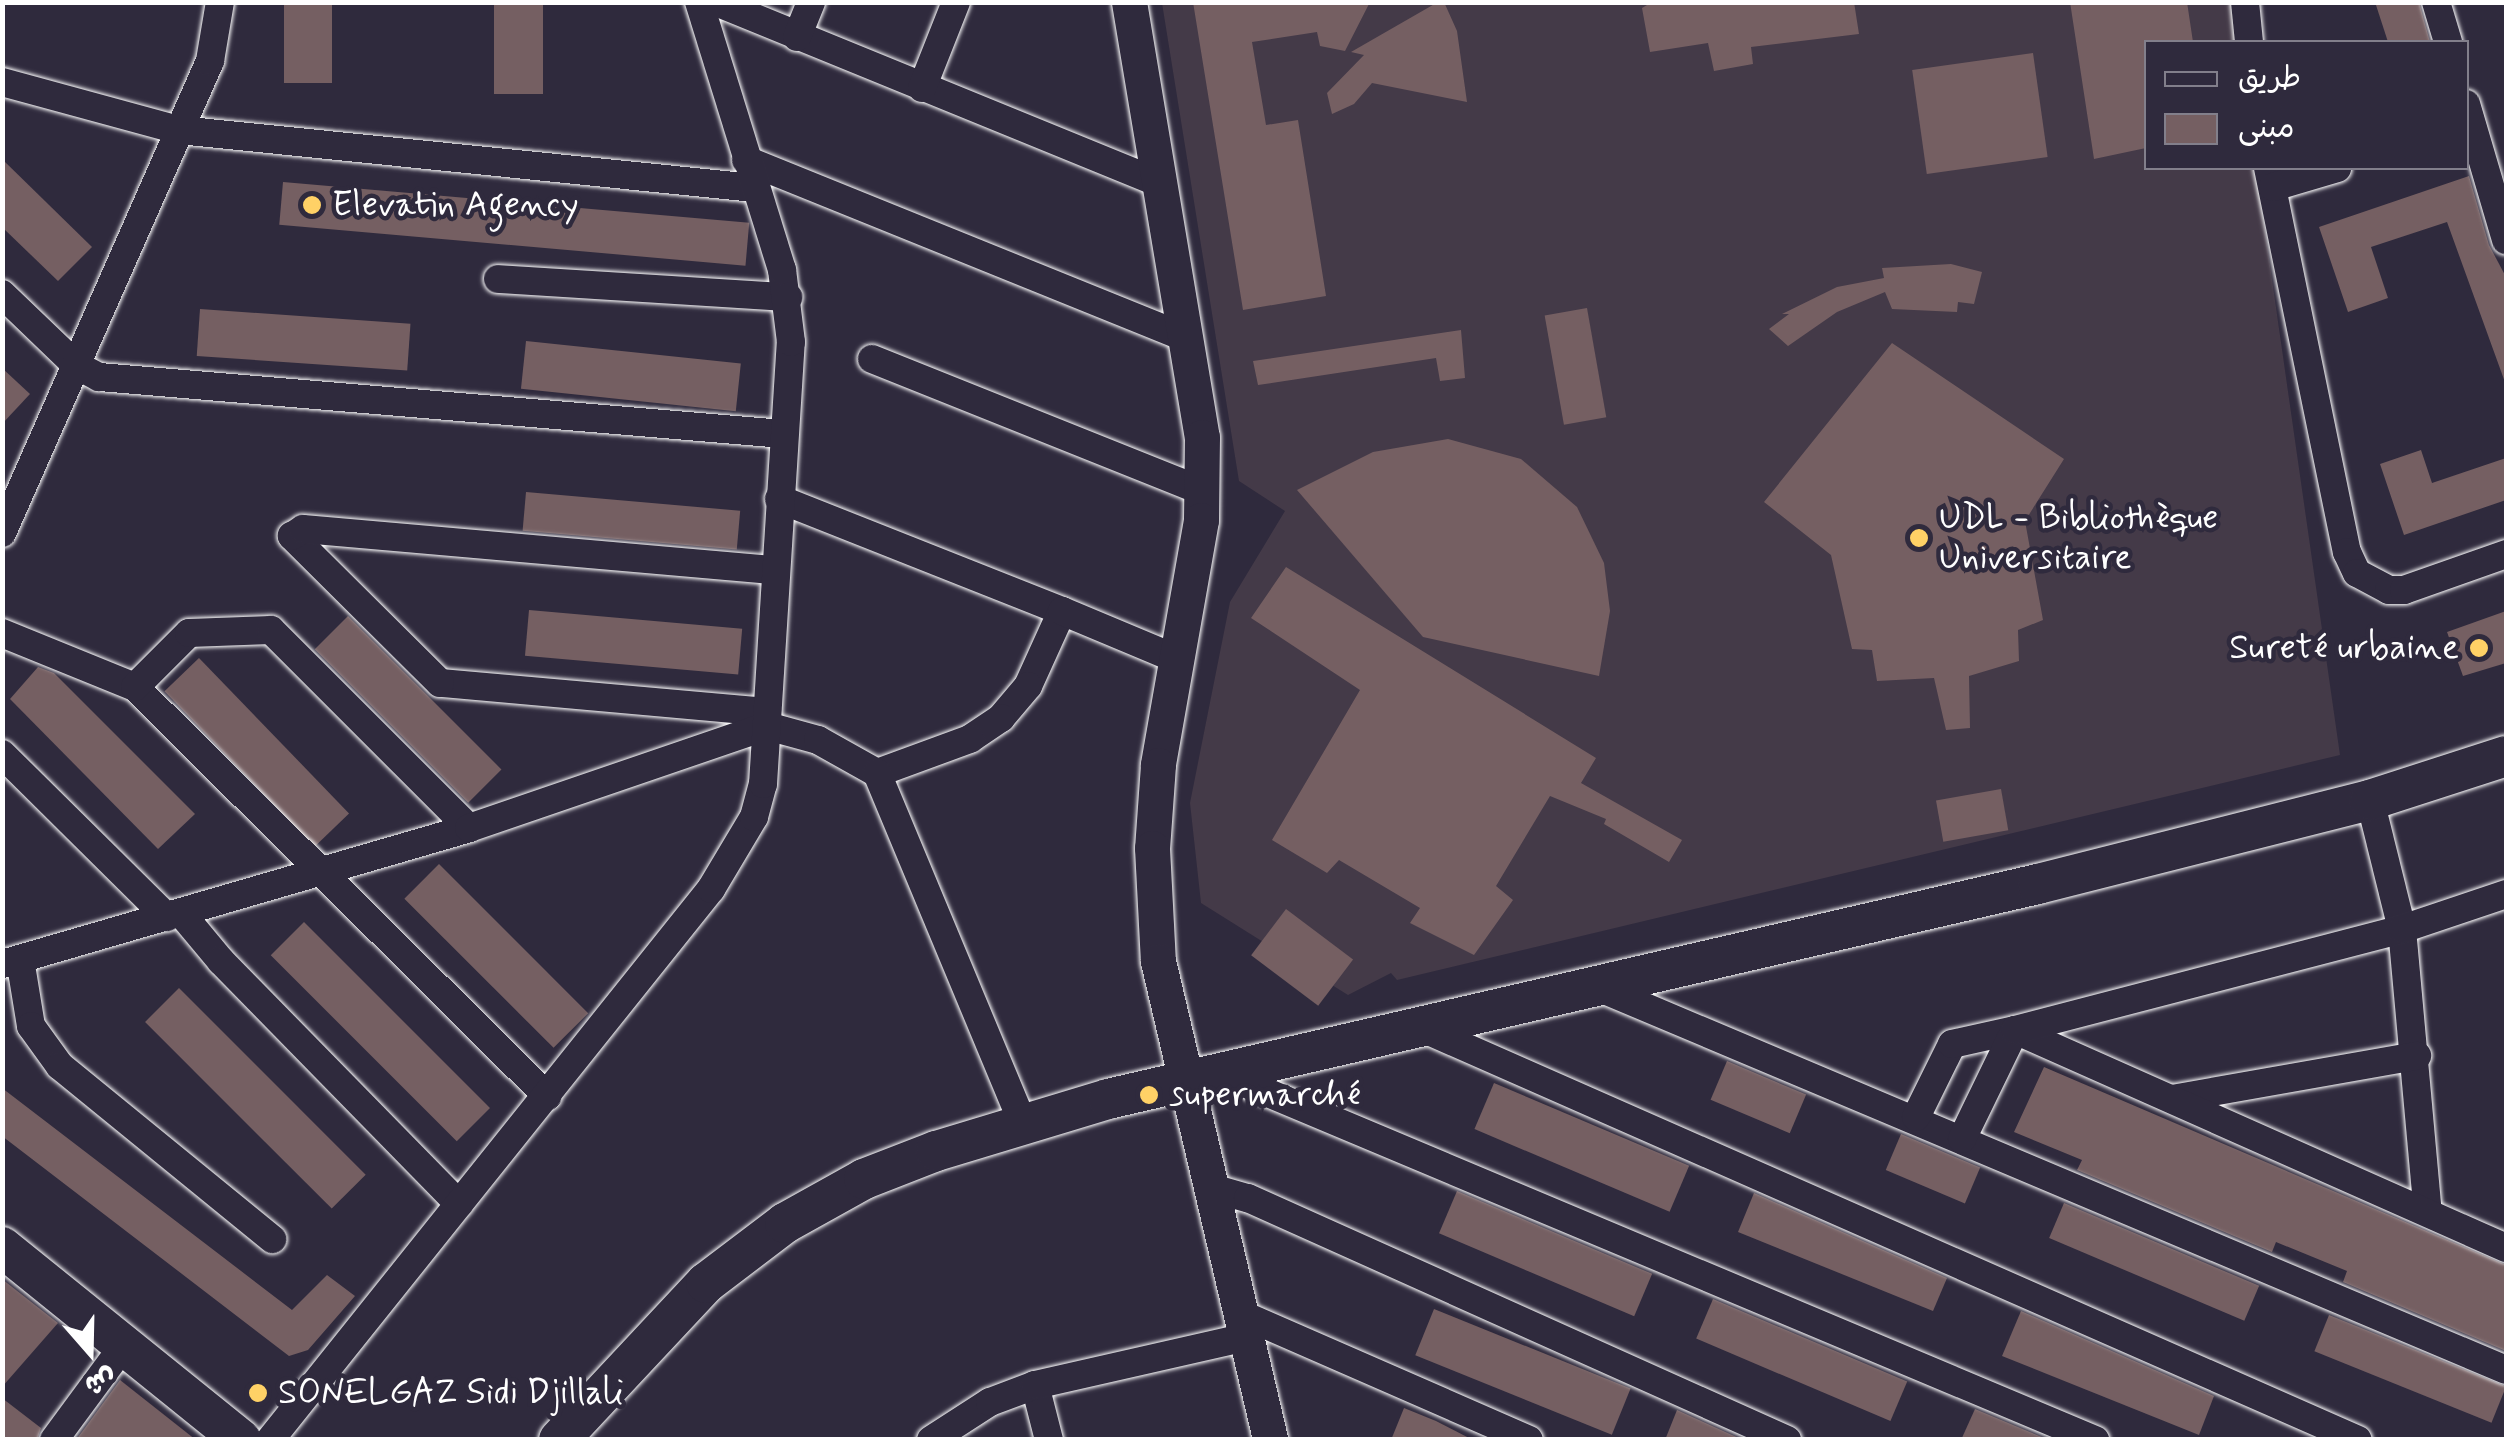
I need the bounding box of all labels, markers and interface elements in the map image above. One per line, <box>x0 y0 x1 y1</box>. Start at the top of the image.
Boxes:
legend <box>2144 40 2469 170</box>
text: طريق <box>2238 59 2301 98</box>
text: مبنى <box>2238 109 2294 148</box>
place label: Elevatin Agency <box>332 184 568 226</box>
marker: Elevatin Agency <box>301 194 323 216</box>
place label: UDL - Bibliothèque Universitaire <box>1939 497 2218 579</box>
marker: UDL - Bibliothèque Universitaire <box>1908 527 1930 549</box>
place label: Sureté urbaine <box>2229 627 2459 669</box>
marker: Sureté urbaine <box>2468 637 2490 659</box>
place label: supermarché <box>1169 1074 1361 1116</box>
marker: supermarché <box>1138 1084 1160 1106</box>
north arrow <box>40 1302 140 1402</box>
text: ش <box>80 1358 121 1403</box>
place label: SONELGAZ Sidi Djillali <box>278 1372 628 1414</box>
marker: SONELGAZ Sidi Djillali <box>247 1382 269 1404</box>

